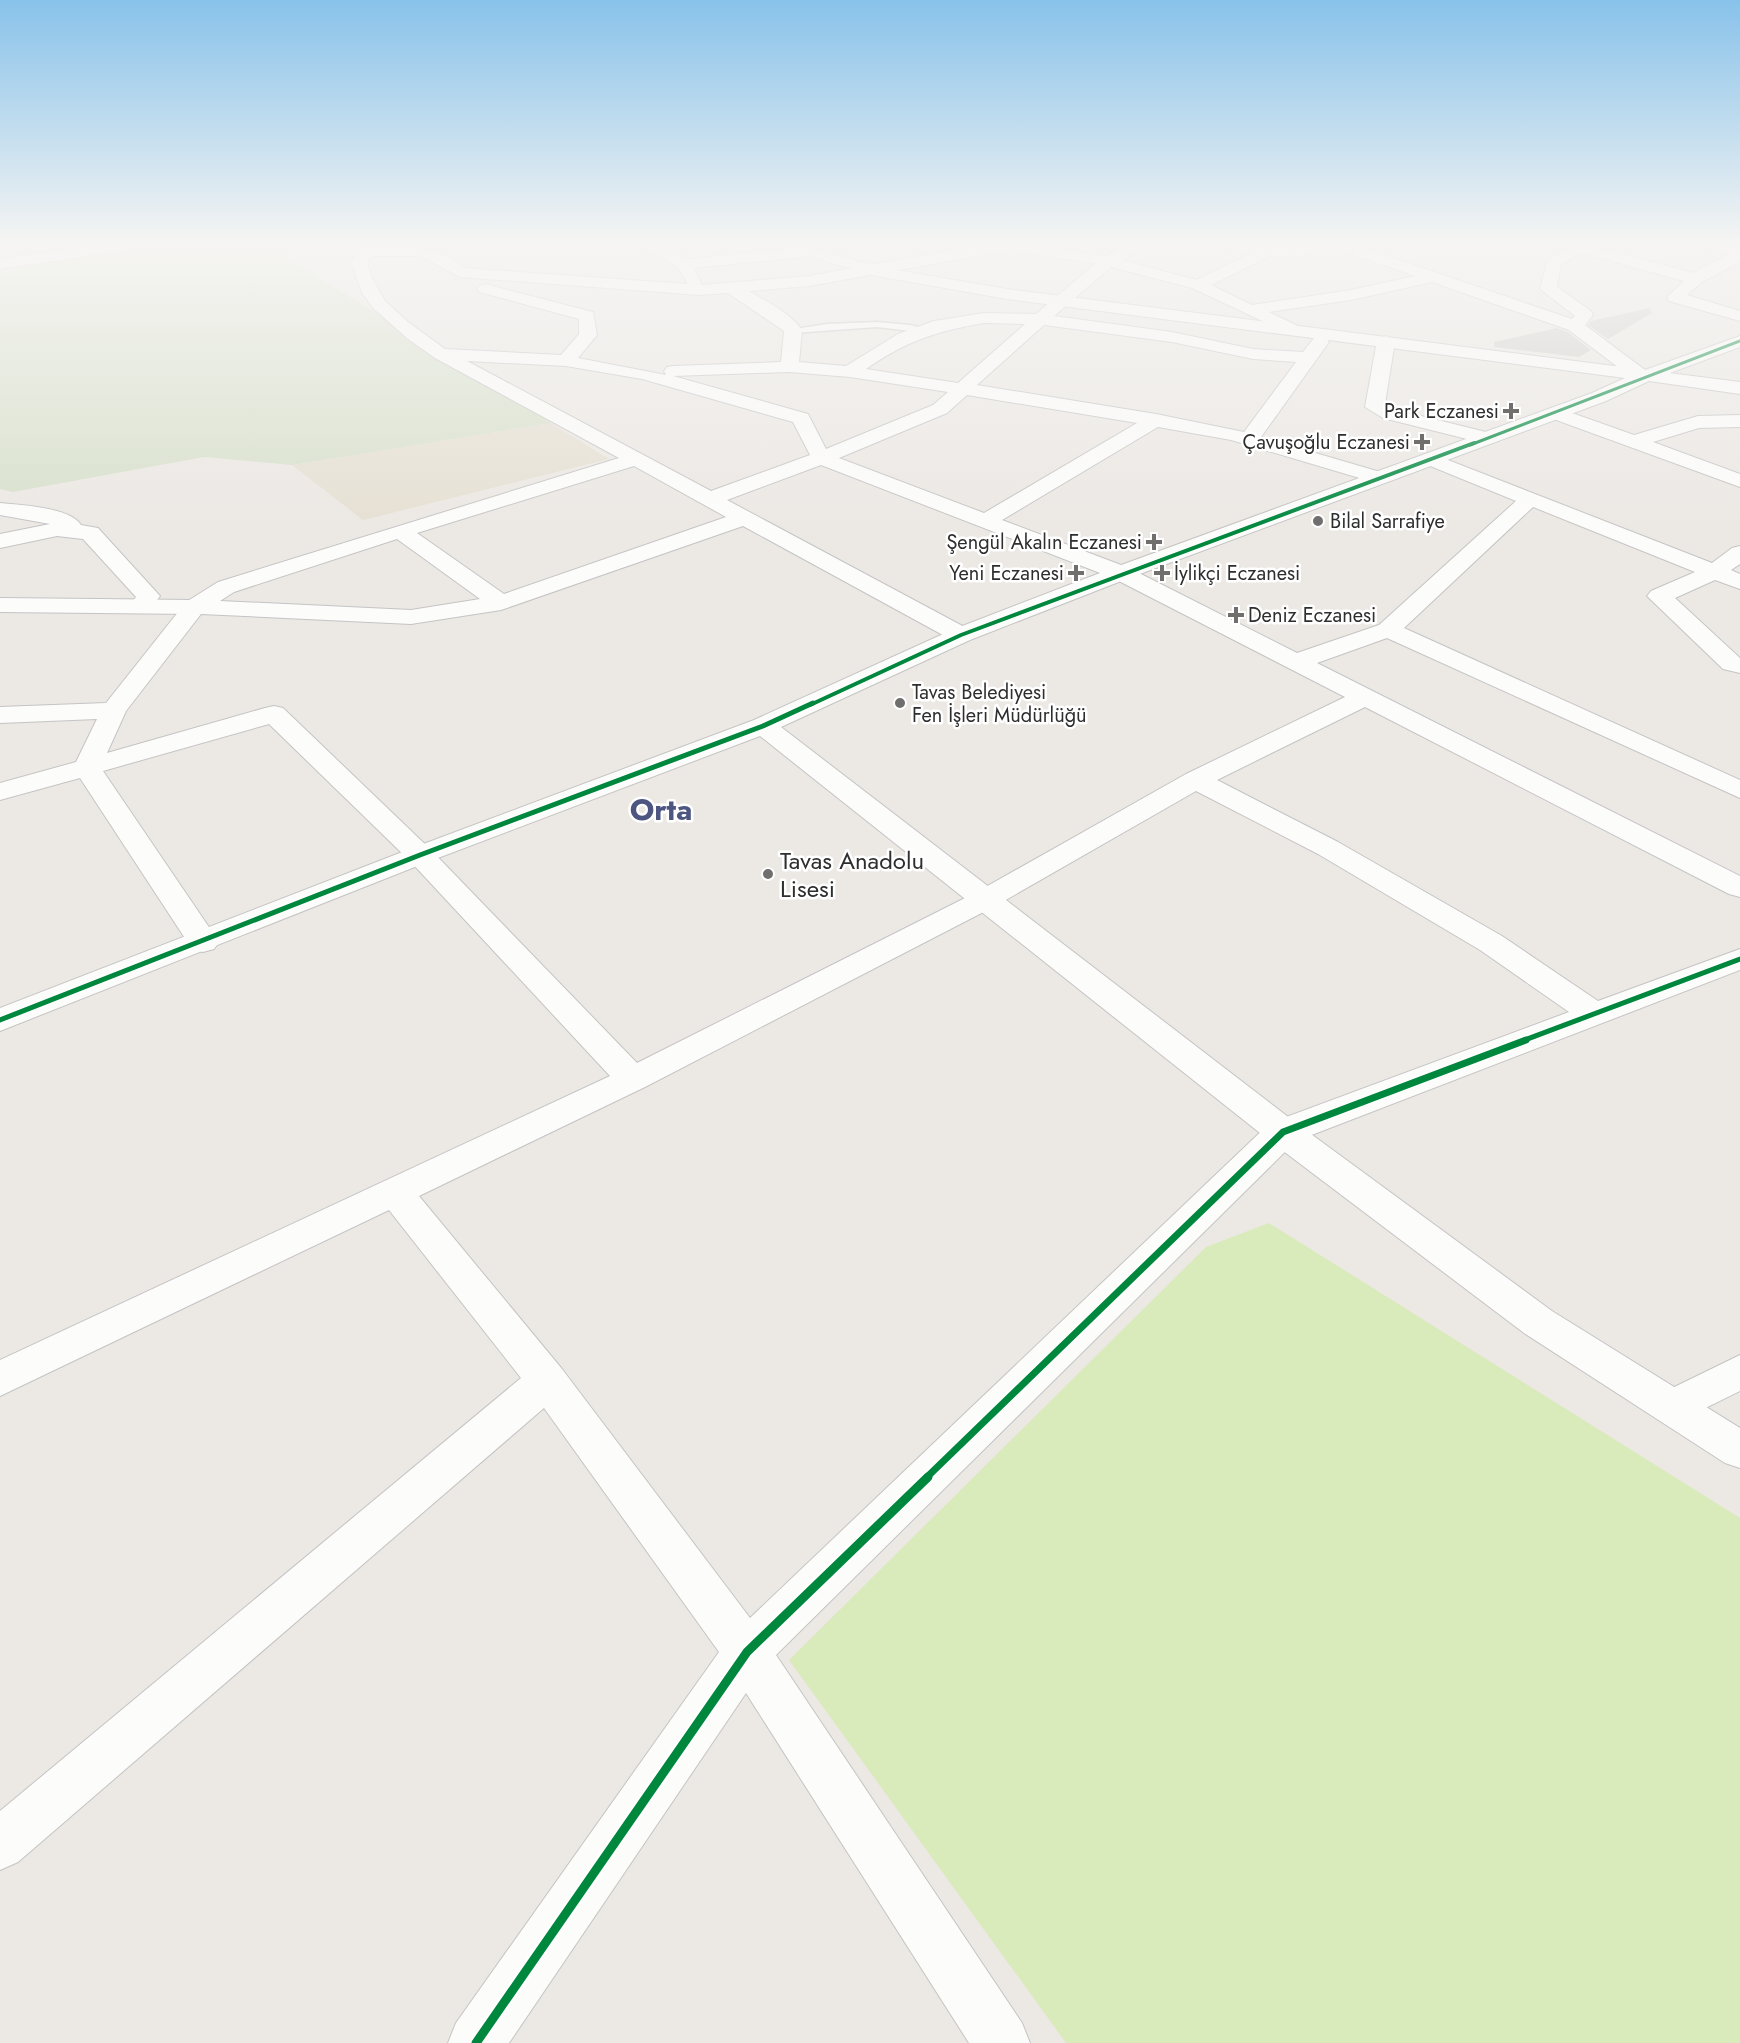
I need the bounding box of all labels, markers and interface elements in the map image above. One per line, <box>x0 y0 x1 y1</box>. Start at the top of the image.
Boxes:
place label: Park Eczanesi <box>1384 397 1499 426</box>
marker: Park Eczanesi <box>1504 404 1518 418</box>
place label: Çavuşoğlu Eczanesi <box>1243 428 1410 457</box>
marker: Çavuşoğlu Eczanesi <box>1415 435 1429 449</box>
place label: Bilal Sarrafiye <box>1330 507 1445 536</box>
marker: Bilal Sarrafiye <box>1311 514 1325 528</box>
place label: Şengül Akalın Eczanesi <box>946 528 1142 557</box>
marker: Şengül Akalın Eczanesi <box>1147 535 1161 549</box>
place label: Yeni Eczanesi <box>949 559 1064 588</box>
place label: İylikçi Eczanesi <box>1174 559 1300 588</box>
marker: Yeni Eczanesi <box>1069 566 1083 580</box>
marker: İylikçi Eczanesi <box>1155 566 1169 580</box>
place label: Deniz Eczanesi <box>1248 601 1376 630</box>
marker: Deniz Eczanesi <box>1229 608 1243 622</box>
place label: Tavas Belediyesi Fen İşleri Müdürlüğü <box>912 678 1087 730</box>
marker: Tavas Belediyesi Fen İşleri Müdürlüğü <box>893 696 907 710</box>
district label: Orta <box>630 788 692 831</box>
place label: Tavas Anadolu Lisesi <box>780 843 924 906</box>
marker: Tavas Anadolu Lisesi <box>761 867 775 881</box>

